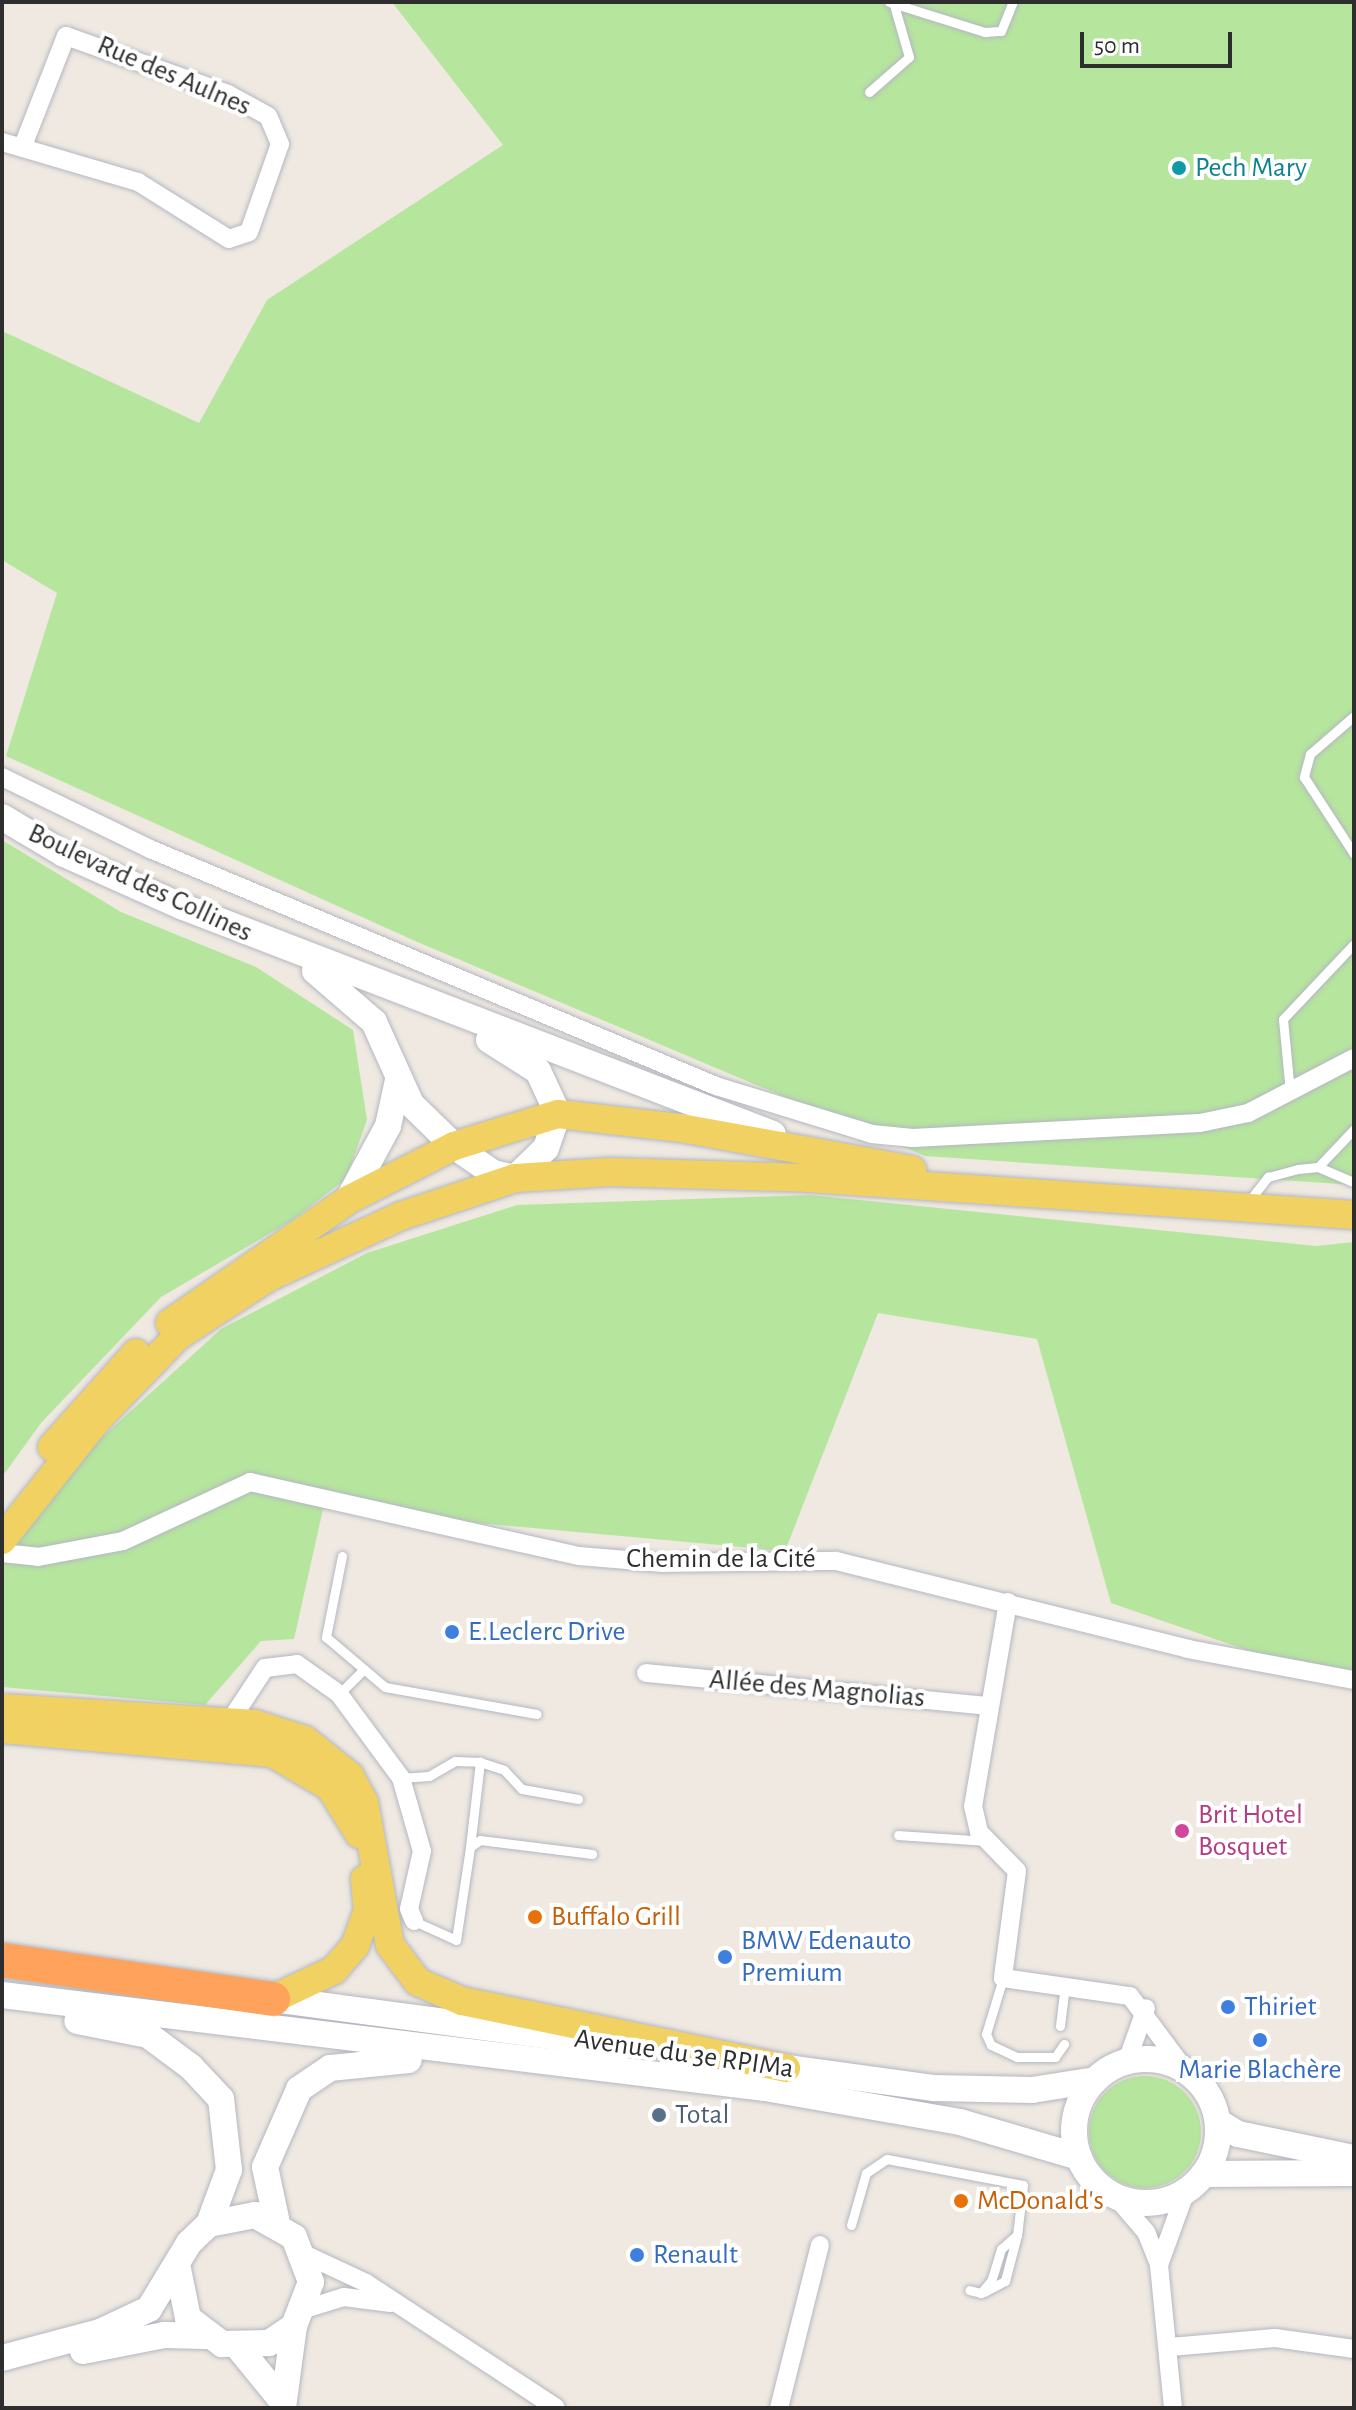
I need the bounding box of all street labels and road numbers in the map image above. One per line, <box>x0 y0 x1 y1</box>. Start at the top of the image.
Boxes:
street label: Rue des Aulnes <box>92 29 256 123</box>
street label: Boulevard des Collines <box>23 816 257 950</box>
street label: Chemin de la Cité <box>626 1542 816 1576</box>
street label: Allée des Magnolias <box>708 1663 926 1715</box>
street label: Avenue du 3e RPIMa <box>572 2022 796 2086</box>

